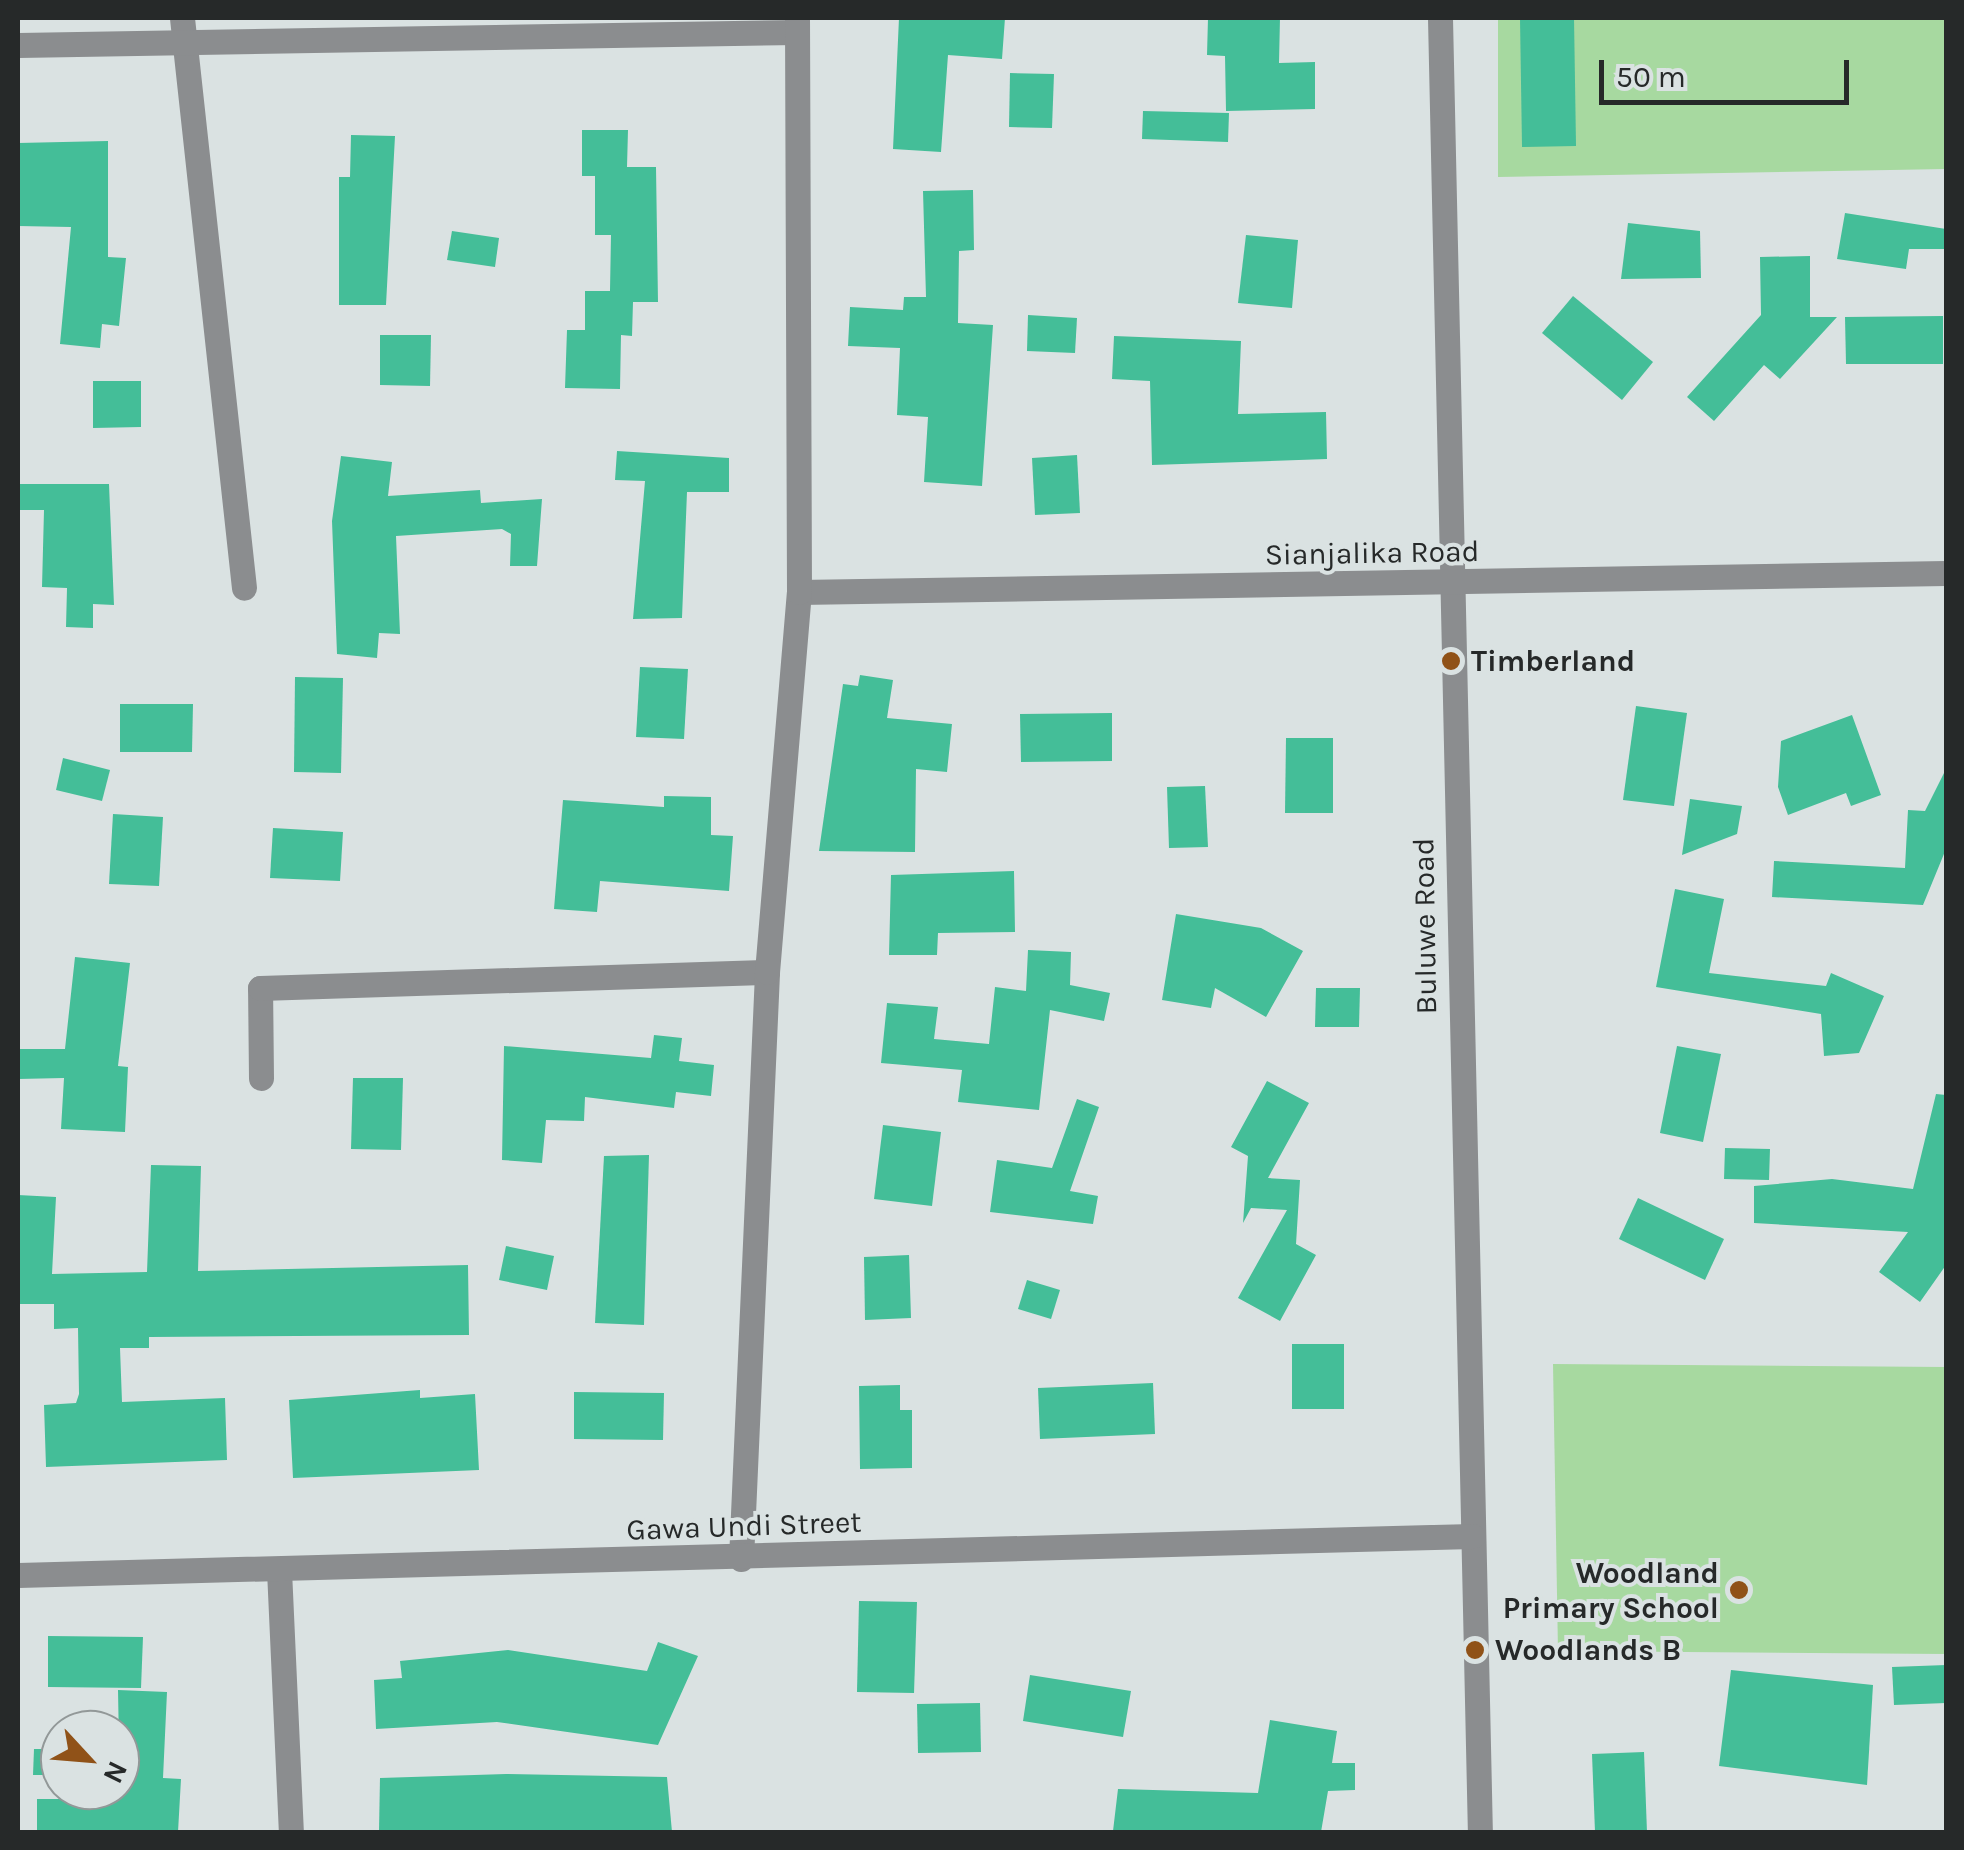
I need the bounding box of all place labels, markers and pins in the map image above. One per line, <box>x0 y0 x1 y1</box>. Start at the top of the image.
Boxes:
place label: Timberland <box>1471 643 1635 679</box>
marker: Timberland <box>1440 650 1462 672</box>
place label: Woodland Primary School <box>1503 1555 1719 1626</box>
marker: Woodland Primary School <box>1728 1579 1750 1601</box>
place label: Woodlands B <box>1495 1632 1681 1668</box>
marker: Woodlands B <box>1464 1639 1486 1661</box>

